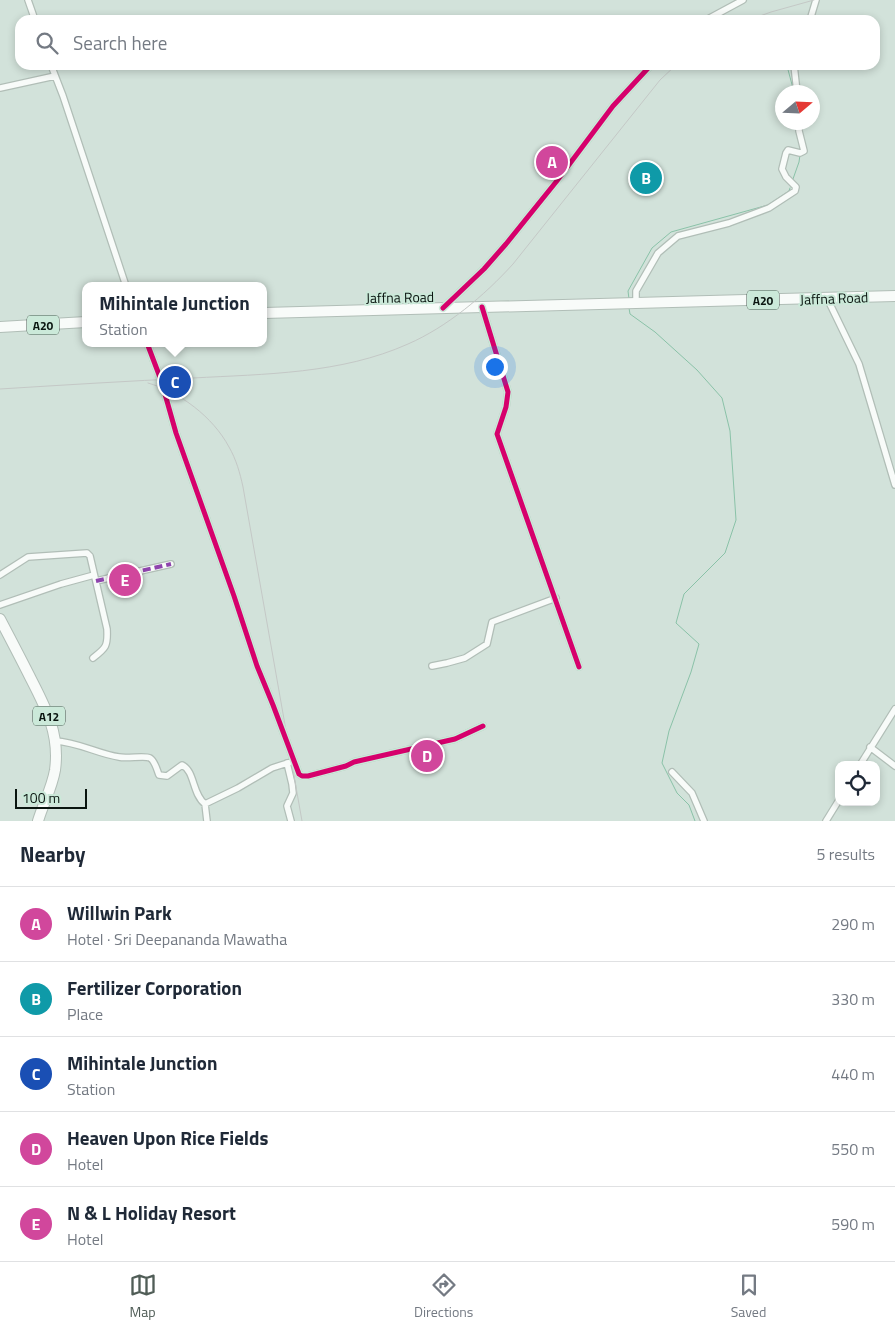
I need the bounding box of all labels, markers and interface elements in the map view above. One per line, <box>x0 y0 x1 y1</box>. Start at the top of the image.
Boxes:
search box <box>15 15 880 70</box>
text: Search here <box>73 28 167 57</box>
icon: search <box>33 29 61 57</box>
north arrow <box>775 85 820 130</box>
pin: A <box>536 143 568 181</box>
pin: B <box>630 159 662 197</box>
popup <box>82 282 267 347</box>
street label: Jaffna Road <box>366 286 434 308</box>
street label: Jaffna Road <box>800 286 868 310</box>
text: Mihintale Junction <box>99 288 250 317</box>
road number: A20 <box>747 290 779 310</box>
road number: A20 <box>27 316 59 334</box>
text: Station <box>99 317 148 341</box>
your location <box>482 354 508 380</box>
pin: C <box>159 363 191 401</box>
pin: E <box>109 561 141 599</box>
road number: A12 <box>33 706 65 726</box>
pin: D <box>411 737 443 775</box>
map controls <box>835 761 880 806</box>
button: locate <box>835 761 880 806</box>
scale bar <box>15 786 88 809</box>
text: 100 m <box>22 787 60 808</box>
text: Nearby <box>20 838 85 870</box>
text: 5 results <box>816 842 875 866</box>
text: Willwin Park <box>67 898 172 927</box>
text: A <box>31 912 41 936</box>
text: 290 m <box>831 912 875 936</box>
text: Hotel · Sri Deepananda Mawatha <box>67 927 287 951</box>
text: Fertilizer Corporation <box>67 973 242 1002</box>
text: B <box>31 987 41 1011</box>
text: 330 m <box>831 987 875 1011</box>
text: Place <box>67 1002 103 1026</box>
text: Mihintale Junction <box>67 1048 217 1077</box>
text: C <box>32 1062 40 1086</box>
text: 440 m <box>831 1062 875 1086</box>
text: Station <box>67 1077 115 1101</box>
text: Heaven Upon Rice Fields <box>67 1123 268 1152</box>
text: D <box>31 1137 41 1161</box>
text: 550 m <box>831 1137 875 1161</box>
text: Hotel <box>67 1152 104 1176</box>
text: N & L Holiday Resort <box>67 1198 236 1227</box>
text: E <box>32 1212 40 1236</box>
text: 590 m <box>831 1212 875 1236</box>
text: Hotel <box>67 1227 104 1251</box>
tab: Map <box>129 1271 157 1322</box>
tab: Directions <box>414 1271 473 1322</box>
tab: Saved <box>731 1271 766 1322</box>

